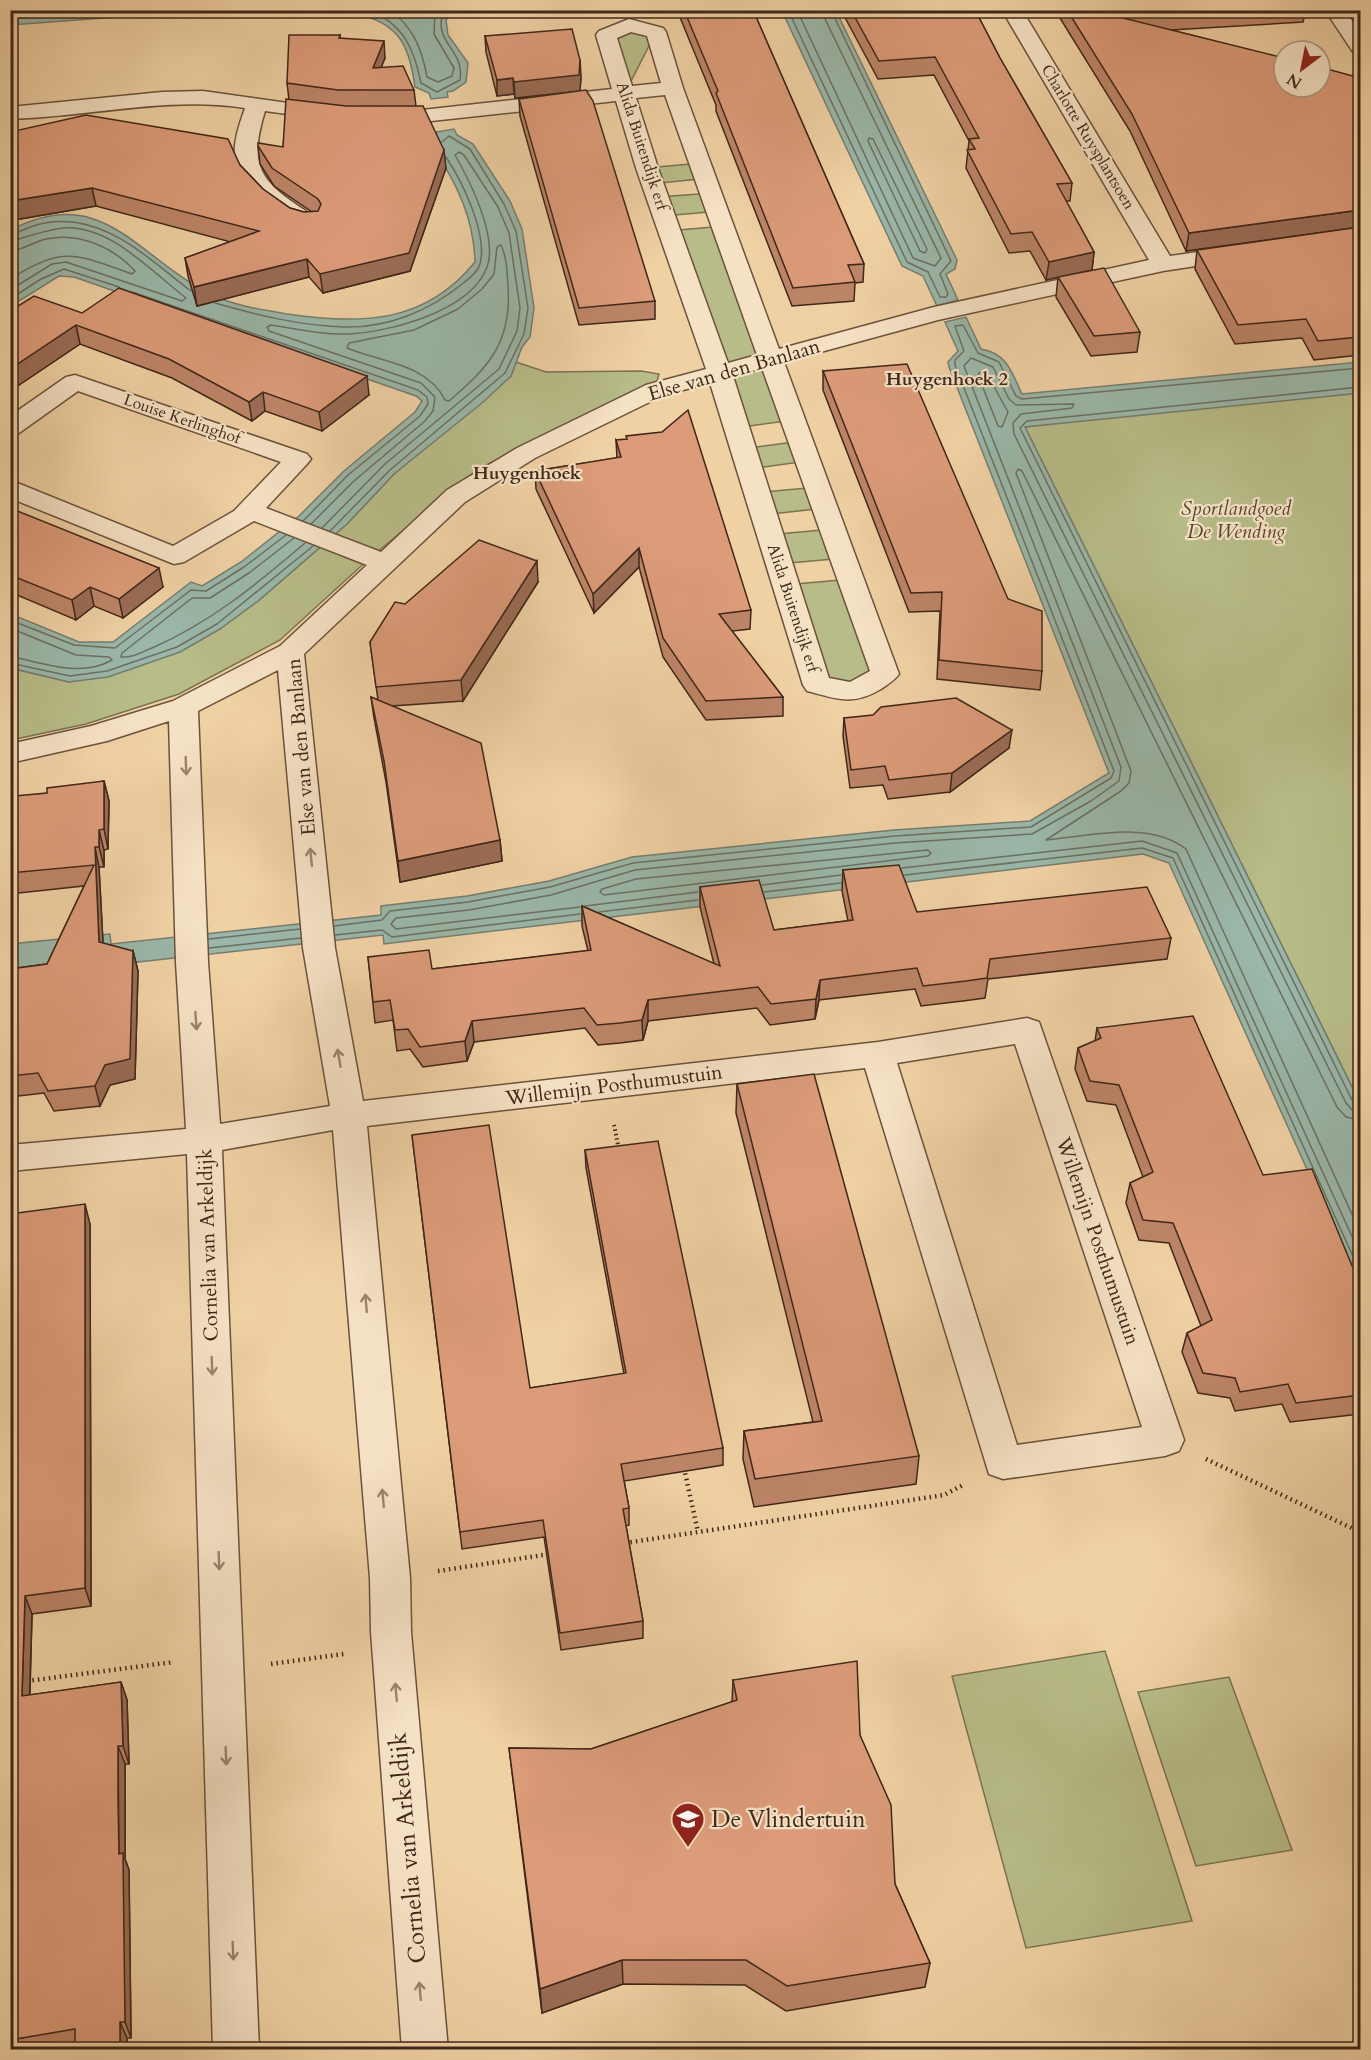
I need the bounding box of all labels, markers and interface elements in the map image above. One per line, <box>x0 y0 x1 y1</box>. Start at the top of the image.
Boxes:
north arrow <box>1272 39 1332 99</box>
street label: Charlotte Ruysplantsoen <box>1036 60 1140 214</box>
text: N <box>1283 68 1306 94</box>
street label: Alida Buitendijk erf <box>611 79 674 216</box>
street label: Else van den Banlaan <box>645 332 824 407</box>
district label: Huygenhoek 2 <box>886 367 1008 392</box>
street label: Louise Kerlinghof <box>121 389 246 450</box>
district label: Huygenhoek <box>473 461 582 486</box>
park label: Sportlandgoed De Wending <box>1181 495 1292 545</box>
street label: Alida Buitendijk erf <box>762 541 825 678</box>
street label: Else van den Banlaan <box>280 657 322 837</box>
one-way arrow <box>180 755 191 775</box>
one-way arrow <box>305 847 316 867</box>
one-way arrow <box>190 1010 201 1030</box>
one-way arrow <box>333 1048 344 1068</box>
street label: Willemijn Posthumustuin <box>503 1058 725 1112</box>
street label: Willemijn Posthumustuin <box>1049 1132 1147 1349</box>
street label: Cornelia van Arkeldijk <box>191 1148 225 1342</box>
one-way arrow <box>360 1294 371 1314</box>
one-way arrow <box>206 1356 218 1376</box>
one-way arrow <box>377 1488 388 1508</box>
one-way arrow <box>213 1551 225 1571</box>
one-way arrow <box>390 1683 401 1703</box>
street label: Cornelia van Arkeldijk <box>381 1731 435 1965</box>
one-way arrow <box>220 1745 231 1765</box>
school or university icon: De Vlindertuin <box>670 1801 706 1848</box>
place label: De Vlindertuin <box>711 1803 866 1836</box>
one-way arrow <box>227 1940 238 1960</box>
one-way arrow <box>414 1982 425 2002</box>

